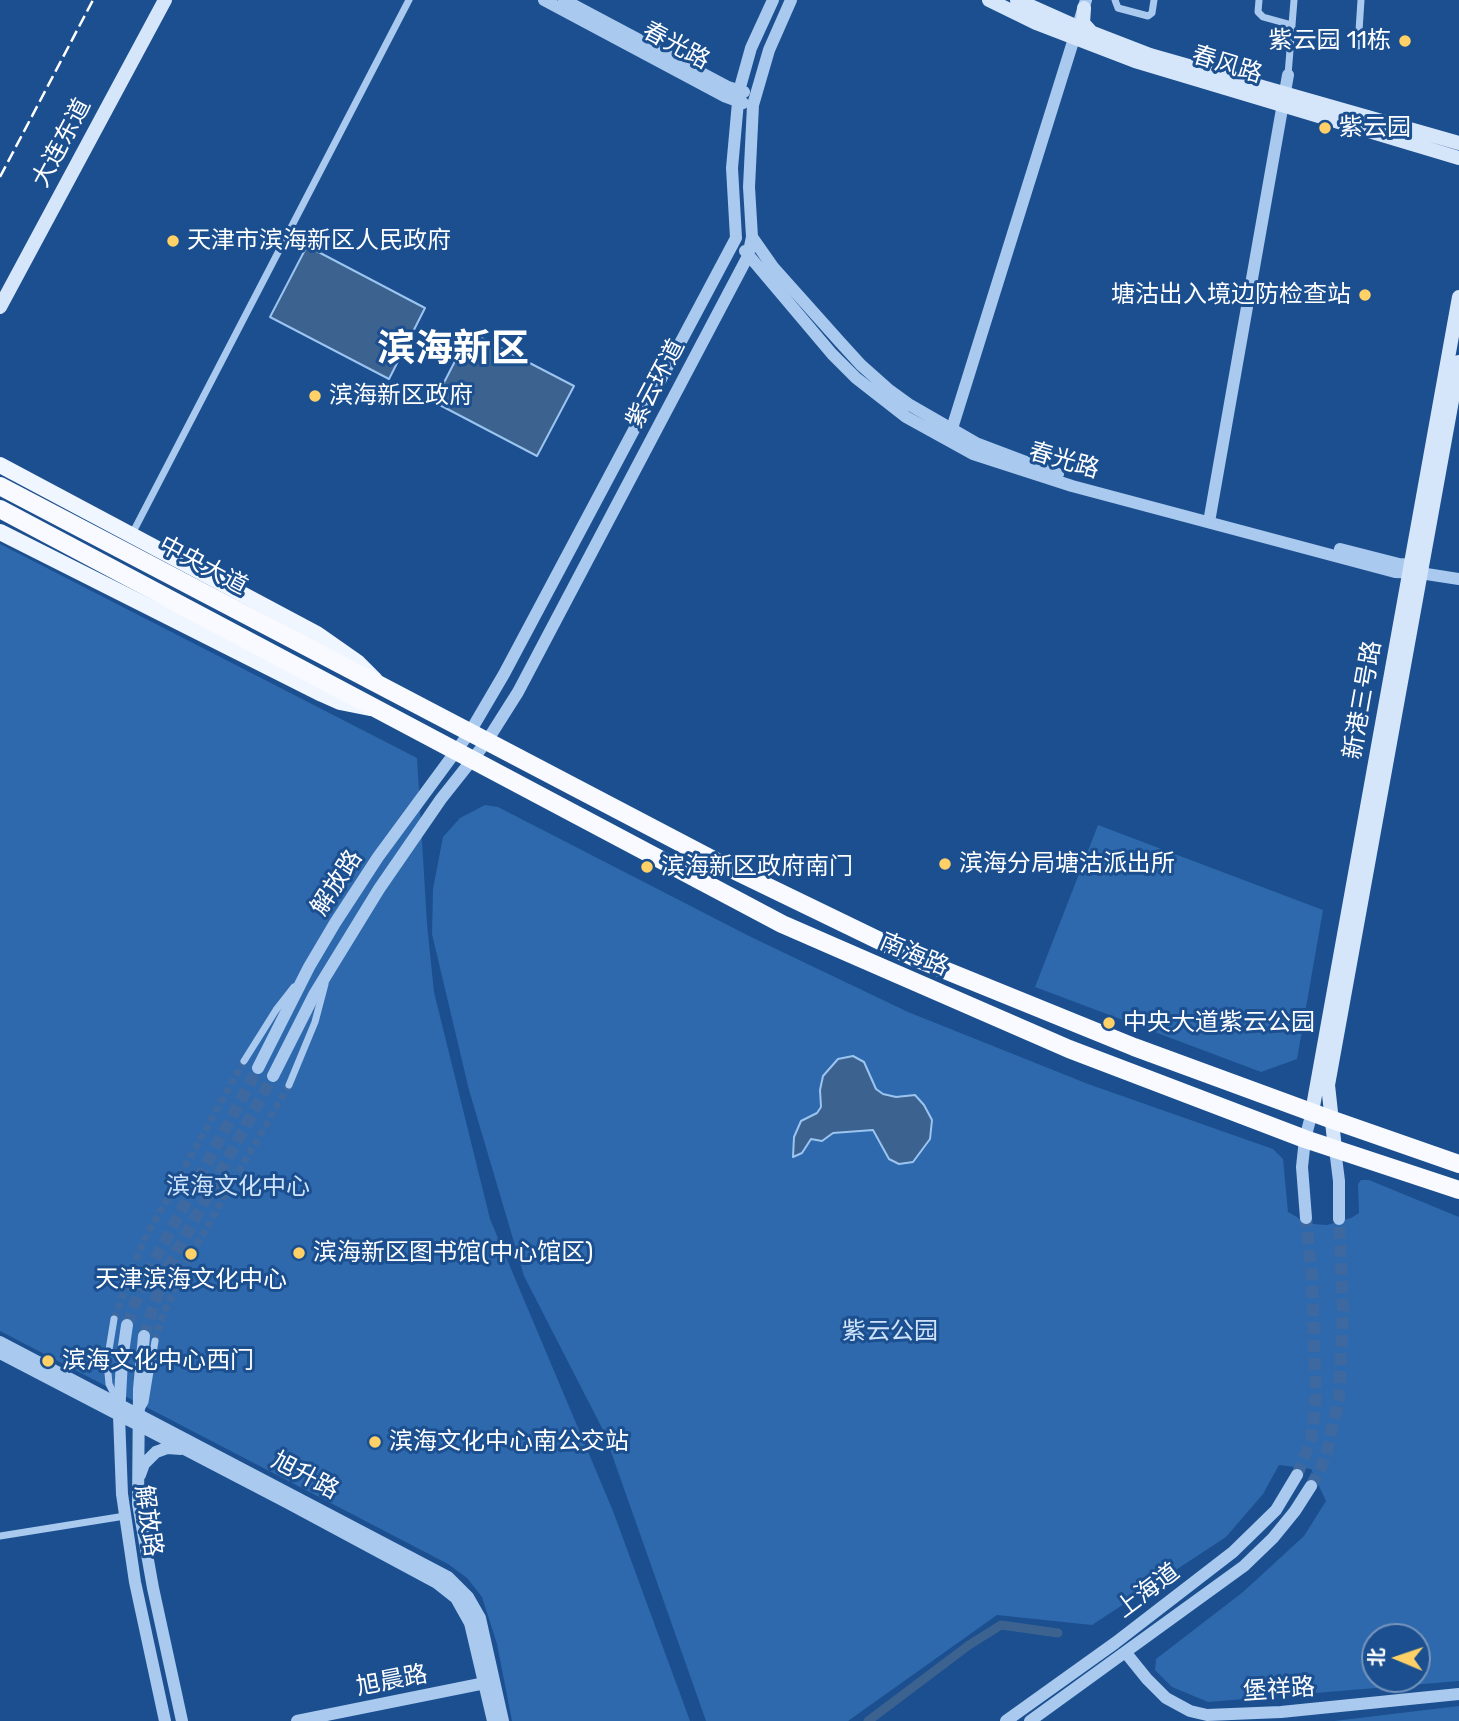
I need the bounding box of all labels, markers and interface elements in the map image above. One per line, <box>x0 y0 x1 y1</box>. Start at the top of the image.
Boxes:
street label: 春光路 <box>637 16 715 76</box>
place label: 紫云园 11栋 <box>1269 27 1391 55</box>
marker: 紫云园 11栋 <box>1397 33 1413 49</box>
street label: 春风路 <box>1188 41 1266 89</box>
street label: 大连东道 <box>27 94 97 192</box>
place label: 紫云园 <box>1339 114 1411 142</box>
marker: 紫云园 <box>1317 120 1333 136</box>
place label: 天津市滨海新区人民政府 <box>187 227 451 255</box>
marker: 天津市滨海新区人民政府 <box>165 233 181 249</box>
place label: 塘沽出入境边防检查站 <box>1111 281 1351 309</box>
marker: 塘沽出入境边防检查站 <box>1357 287 1373 303</box>
district label: 滨海新区 <box>377 327 529 373</box>
street label: 紫云环道 <box>621 335 691 433</box>
place label: 滨海新区政府 <box>329 382 473 410</box>
marker: 滨海新区政府 <box>307 388 323 404</box>
street label: 春光路 <box>1025 437 1103 485</box>
street label: 中央大道 <box>154 531 252 601</box>
street label: 新港三号路 <box>1338 638 1388 762</box>
street label: 解放路 <box>305 845 369 921</box>
place label: 滨海分局塘沽派出所 <box>959 850 1175 878</box>
place label: 滨海新区政府南门 <box>661 853 853 881</box>
marker: 滨海分局塘沽派出所 <box>937 856 953 872</box>
marker: 滨海新区政府南门 <box>639 859 655 875</box>
street label: 南海路 <box>875 928 953 982</box>
place label: 中央大道紫云公园 <box>1123 1009 1315 1037</box>
marker: 中央大道紫云公园 <box>1101 1015 1117 1031</box>
park label: 滨海文化中心 <box>166 1173 310 1201</box>
place label: 滨海新区图书馆(中心馆区) <box>313 1239 593 1267</box>
marker: 滨海新区图书馆(中心馆区) <box>291 1245 307 1261</box>
marker: 天津滨海文化中心 <box>183 1246 199 1262</box>
place label: 天津滨海文化中心 <box>95 1266 287 1294</box>
park label: 紫云公园 <box>842 1318 938 1346</box>
place label: 滨海文化中心西门 <box>62 1347 254 1375</box>
marker: 滨海文化中心西门 <box>40 1353 56 1369</box>
place label: 滨海文化中心南公交站 <box>389 1428 629 1456</box>
marker: 滨海文化中心南公交站 <box>367 1434 383 1450</box>
street label: 旭升路 <box>266 1446 344 1506</box>
street label: 解放路 <box>129 1483 167 1559</box>
street label: 上海道 <box>1111 1558 1185 1624</box>
north arrow <box>1361 1623 1431 1693</box>
text: 北 <box>1365 1647 1388 1667</box>
street label: 旭晨路 <box>354 1660 430 1702</box>
street label: 堡祥路 <box>1242 1673 1316 1707</box>

